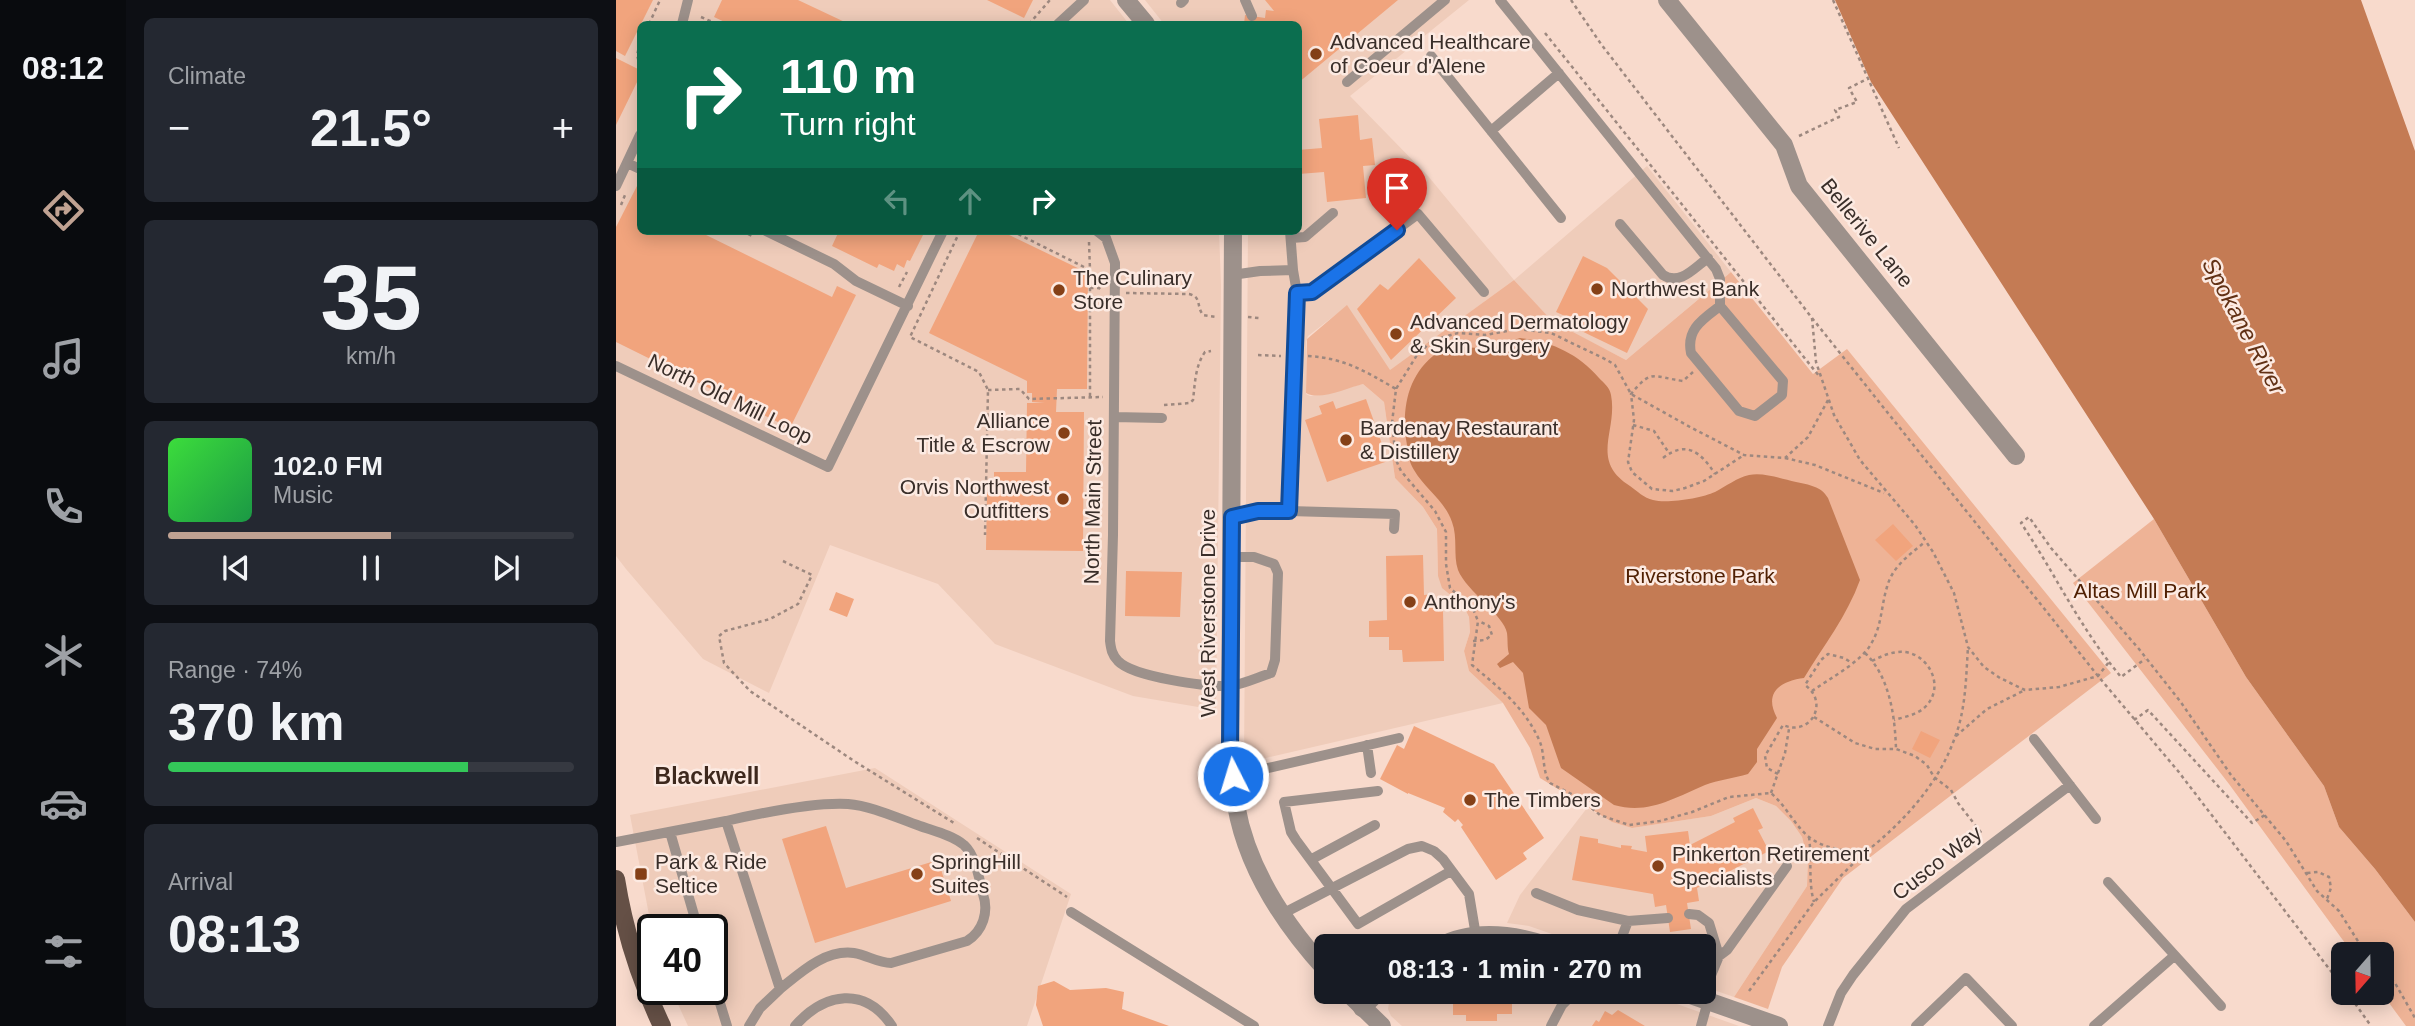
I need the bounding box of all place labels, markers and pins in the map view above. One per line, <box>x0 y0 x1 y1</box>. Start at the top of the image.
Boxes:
place label: Advanced Healthcare of Coeur d'Alene <box>1330 30 1531 77</box>
marker: Advanced Healthcare of Coeur d'Alene <box>1308 46 1324 62</box>
pin <box>1367 158 1427 230</box>
place label: The Culinary Store <box>1073 266 1193 313</box>
place label: Northwest Bank <box>1611 277 1760 300</box>
marker: Northwest Bank <box>1589 281 1605 297</box>
marker: The Culinary Store <box>1051 282 1067 298</box>
place label: Advanced Dermatology & Skin Surgery <box>1410 310 1629 357</box>
marker: Advanced Dermatology & Skin Surgery <box>1388 326 1404 342</box>
place label: Alliance Title & Escrow <box>917 409 1051 456</box>
place label: Bardenay Restaurant & Distillery <box>1360 416 1559 463</box>
marker: Alliance Title & Escrow <box>1056 425 1072 441</box>
marker: Bardenay Restaurant & Distillery <box>1338 432 1354 448</box>
place label: Orvis Northwest Outfitters <box>900 475 1049 522</box>
marker: Orvis Northwest Outfitters <box>1055 491 1071 507</box>
place label: Anthony's <box>1424 590 1516 613</box>
marker: Anthony's <box>1402 594 1418 610</box>
place label: The Timbers <box>1484 788 1601 811</box>
marker: The Timbers <box>1462 792 1478 808</box>
place label: Pinkerton Retirement Specialists <box>1672 842 1869 889</box>
place label: Park & Ride Seltice <box>655 850 767 897</box>
place label: SpringHill Suites <box>931 850 1021 897</box>
marker: Pinkerton Retirement Specialists <box>1650 858 1666 874</box>
marker: Park & Ride Seltice <box>633 866 649 882</box>
marker: SpringHill Suites <box>909 866 925 882</box>

